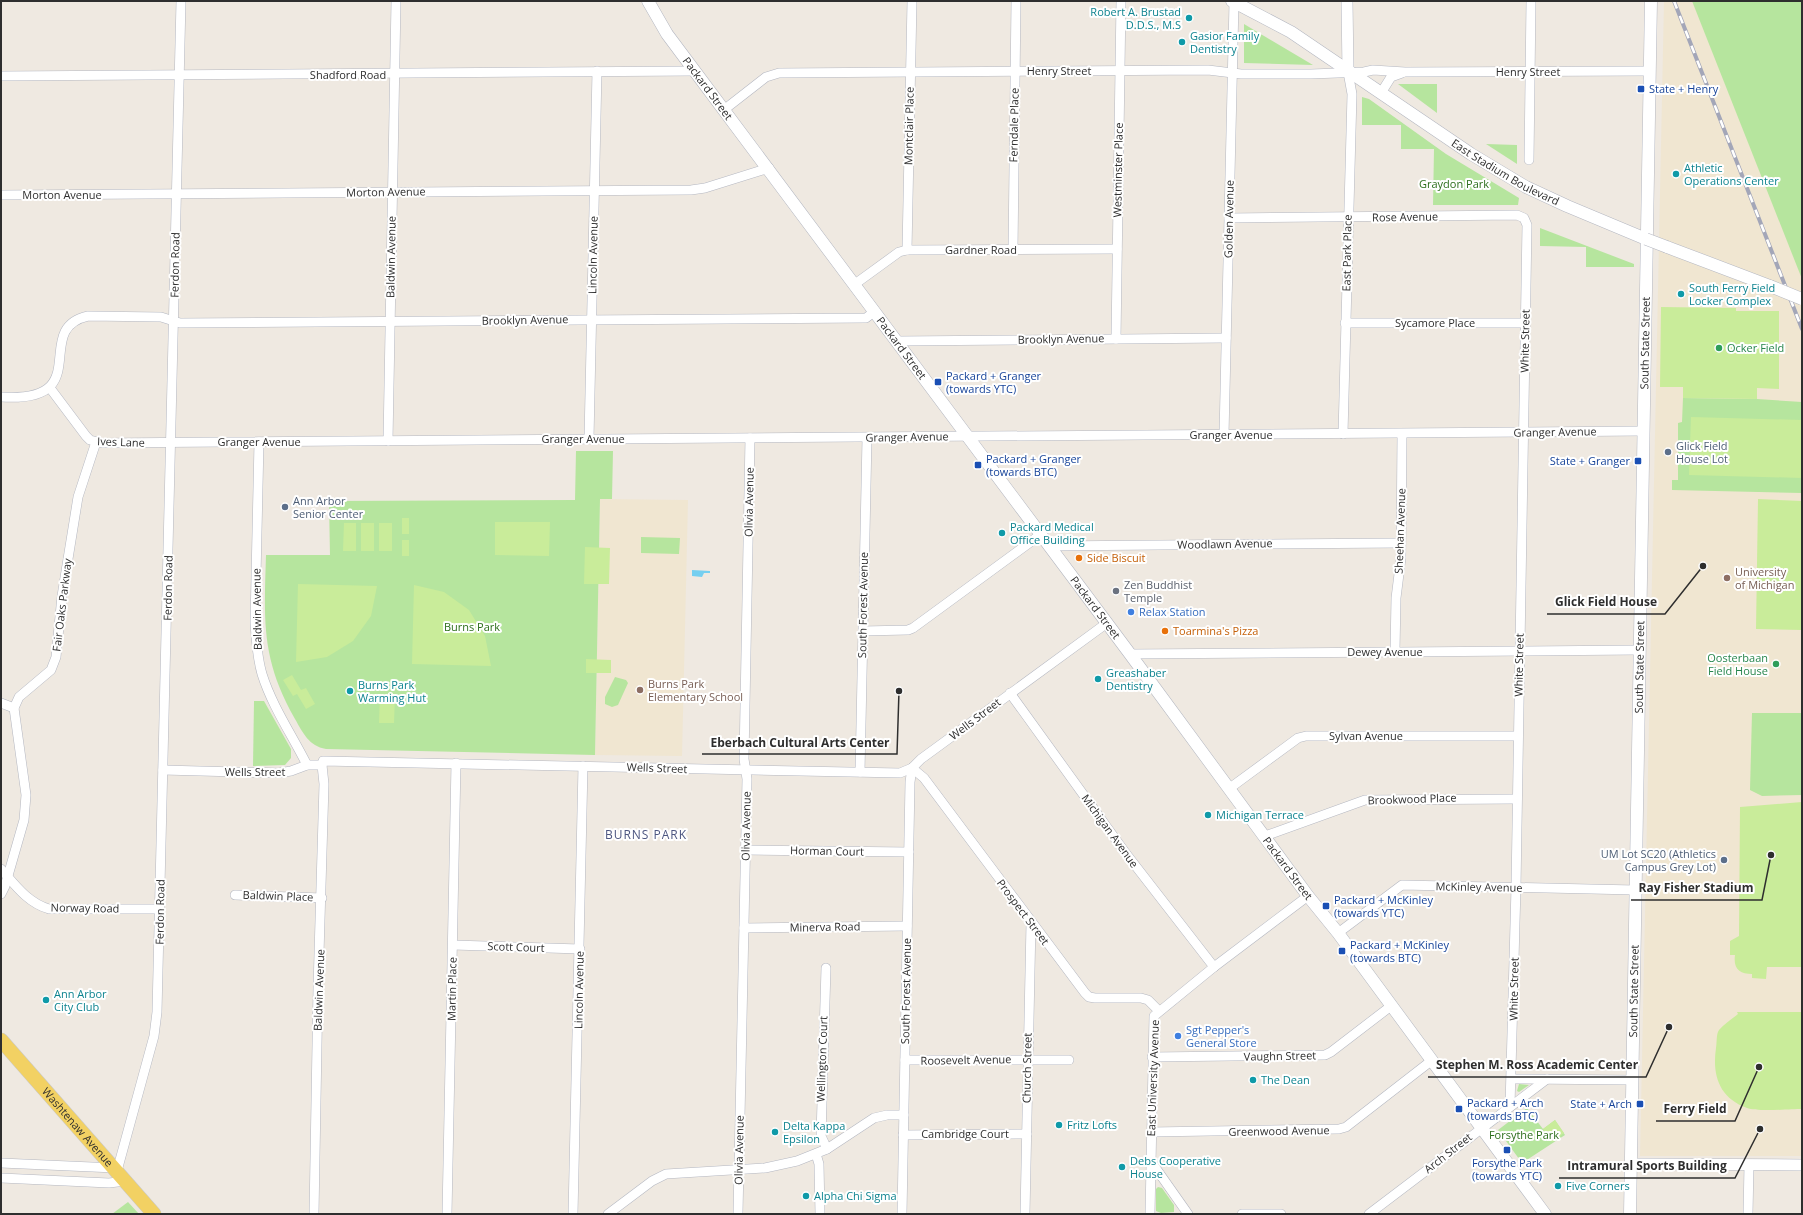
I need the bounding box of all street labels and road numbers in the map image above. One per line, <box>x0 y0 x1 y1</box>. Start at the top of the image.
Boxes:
street label: Packard Street <box>680 54 736 123</box>
street label: Henry Street <box>1027 63 1091 78</box>
street label: Henry Street <box>1496 64 1560 79</box>
street label: Shadford Road <box>310 67 386 82</box>
street label: Montclair Place <box>900 87 917 165</box>
street label: Ferndale Place <box>1005 88 1022 162</box>
street label: Westminster Place <box>1109 122 1126 218</box>
street label: East Stadium Boulevard <box>1449 135 1562 208</box>
street label: Golden Avenue <box>1220 180 1237 258</box>
street label: Morton Avenue <box>346 183 426 200</box>
street label: Morton Avenue <box>22 187 102 202</box>
street label: Rose Avenue <box>1372 208 1438 225</box>
street label: East Park Place <box>1338 214 1355 292</box>
street label: Baldwin Avenue <box>382 216 399 298</box>
street label: Lincoln Avenue <box>584 216 601 294</box>
street label: Ferdon Road <box>166 232 183 298</box>
street label: Gardner Road <box>945 242 1017 257</box>
street label: South State Street <box>1636 297 1653 390</box>
street label: White Street <box>1516 309 1533 373</box>
street label: Brooklyn Avenue <box>481 311 569 328</box>
street label: Packard Street <box>874 313 930 382</box>
street label: Sycamore Place <box>1395 315 1475 330</box>
street label: Brooklyn Avenue <box>1017 330 1105 347</box>
street label: Granger Avenue <box>1513 423 1597 440</box>
street label: Granger Avenue <box>1189 427 1273 442</box>
street label: Granger Avenue <box>865 428 949 445</box>
street label: Granger Avenue <box>541 431 625 446</box>
street label: Ives Lane <box>97 433 145 450</box>
street label: Granger Avenue <box>217 434 301 449</box>
street label: Olivia Avenue <box>740 467 757 537</box>
street label: Sheehan Avenue <box>1391 488 1408 574</box>
street label: Woodlawn Avenue <box>1177 535 1273 552</box>
street label: South Forest Avenue <box>854 552 871 658</box>
street label: Ferdon Road <box>159 555 176 621</box>
street label: Fair Oaks Parkway <box>48 557 75 652</box>
street label: Baldwin Avenue <box>248 568 265 650</box>
street label: Packard Street <box>1067 573 1124 642</box>
street label: South State Street <box>1631 620 1647 714</box>
street label: White Street <box>1510 633 1527 697</box>
street label: Dewey Avenue <box>1347 644 1423 659</box>
street label: Wells Street <box>946 694 1004 743</box>
street label: Sylvan Avenue <box>1329 728 1403 743</box>
street label: Wells Street <box>626 759 688 776</box>
street label: Wells Street <box>225 764 285 779</box>
street label: Brookwood Place <box>1367 789 1457 808</box>
street label: Olivia Avenue <box>737 791 754 861</box>
street label: Michigan Avenue <box>1079 791 1142 870</box>
street label: Packard Street <box>1260 834 1316 903</box>
street label: Horman Court <box>790 842 864 859</box>
street label: Prospect Street <box>994 876 1053 948</box>
street label: McKinley Avenue <box>1435 878 1523 895</box>
street label: Ferdon Road <box>151 879 168 945</box>
street label: Baldwin Place <box>242 887 314 904</box>
street label: Norway Road <box>51 899 119 916</box>
street label: Minerva Road <box>789 918 861 935</box>
street label: Scott Court <box>487 938 545 955</box>
street label: South Forest Avenue <box>897 938 914 1044</box>
street label: South State Street <box>1625 944 1642 1038</box>
street label: Baldwin Avenue <box>310 949 327 1031</box>
street label: Lincoln Avenue <box>570 951 587 1029</box>
street label: Martin Place <box>443 957 460 1021</box>
street label: White Street <box>1505 957 1522 1021</box>
street label: Wellington Court <box>813 1016 831 1102</box>
street label: East University Avenue <box>1143 1019 1162 1136</box>
street label: Church Street <box>1018 1033 1035 1103</box>
street label: Vaughn Street <box>1244 1047 1316 1064</box>
street label: Roosevelt Avenue <box>920 1051 1012 1068</box>
street label: Washtenaw Avenue <box>39 1084 117 1170</box>
street label: Olivia Avenue <box>730 1115 747 1185</box>
street label: Greenwood Avenue <box>1228 1122 1330 1139</box>
street label: Cambridge Court <box>921 1126 1009 1141</box>
street label: Arch Street <box>1421 1129 1475 1176</box>

